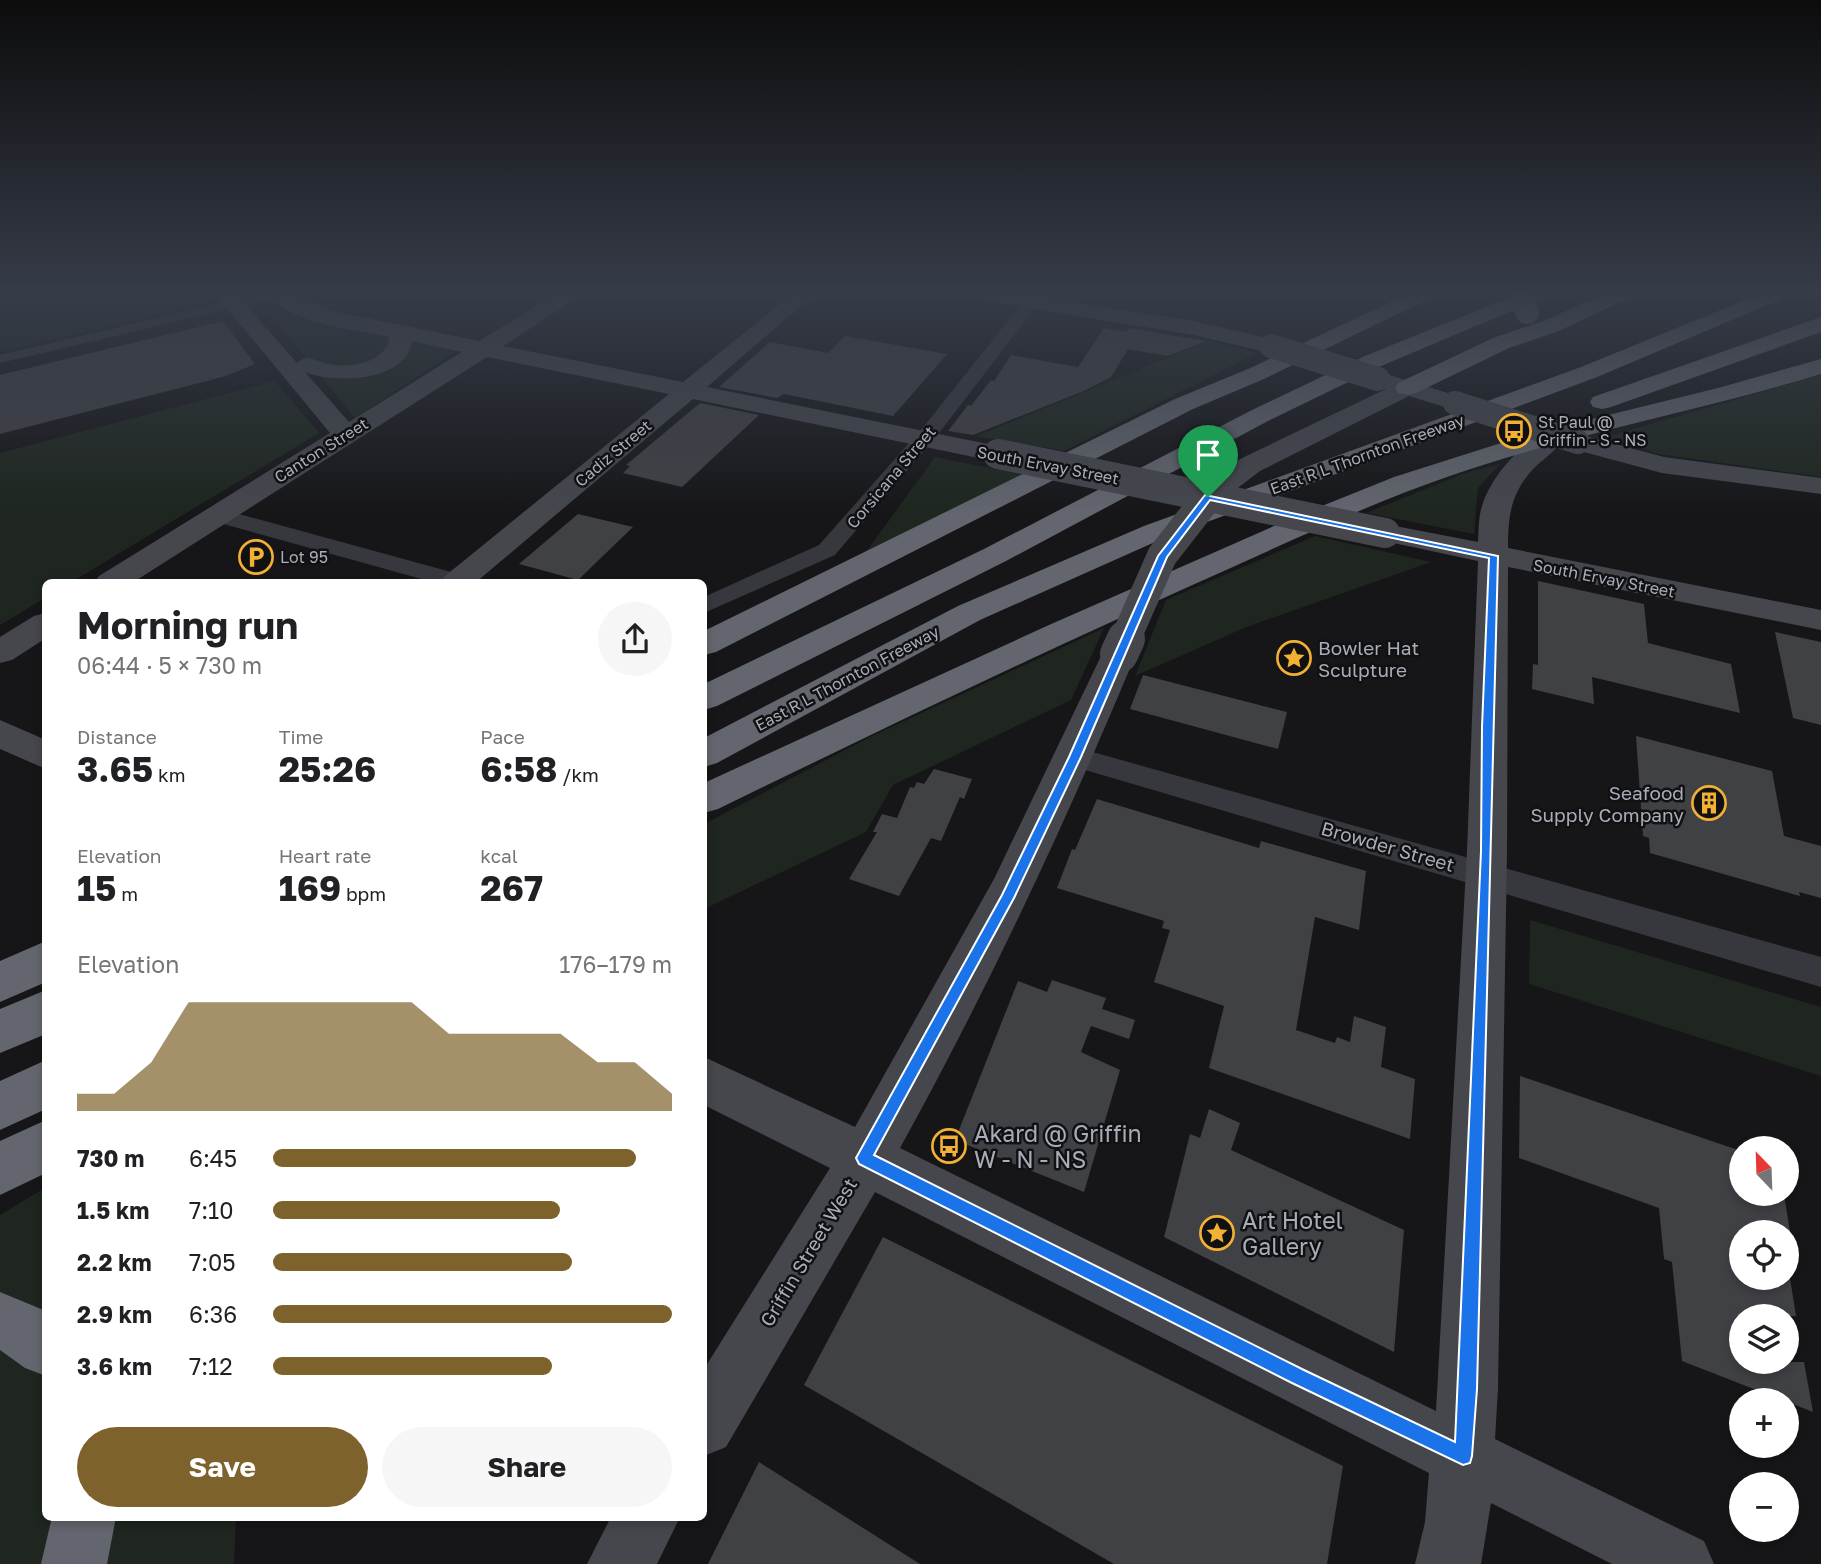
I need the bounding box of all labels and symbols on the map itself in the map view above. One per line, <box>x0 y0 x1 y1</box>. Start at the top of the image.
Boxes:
street label: East R L Thornton Freeway <box>1267 410 1467 498</box>
bus stop icon: St Paul @ Griffin - S - NS <box>1495 412 1533 450</box>
place label: St Paul @ Griffin - S - NS <box>1538 412 1647 450</box>
street label: Canton Street <box>270 413 372 487</box>
street label: Cadiz Street <box>571 415 655 491</box>
street label: Corsicana Street <box>842 422 940 532</box>
pin <box>1178 425 1238 497</box>
street label: South Ervay Street <box>976 441 1120 489</box>
parking icon: Lot 95 <box>237 538 275 576</box>
place label: Lot 95 <box>280 547 328 567</box>
street label: South Ervay Street <box>1532 554 1676 602</box>
street label: East R L Thornton Freeway <box>752 621 942 735</box>
place label: Bowler Hat Sculpture <box>1318 636 1419 681</box>
place icon: Bowler Hat Sculpture <box>1275 639 1313 677</box>
place label: Seafood Supply Company <box>1530 781 1684 826</box>
building icon: Seafood Supply Company <box>1690 784 1728 822</box>
street label: Browder Street <box>1319 816 1457 876</box>
place label: Akard @ Griffin W - N - NS <box>974 1119 1142 1173</box>
bus stop icon: Akard @ Griffin W - N - NS <box>930 1127 968 1165</box>
north arrow <box>1729 1136 1799 1206</box>
street label: Griffin Street West <box>755 1174 861 1330</box>
place label: Art Hotel Gallery <box>1242 1206 1343 1260</box>
place icon: Art Hotel Gallery <box>1198 1214 1236 1252</box>

